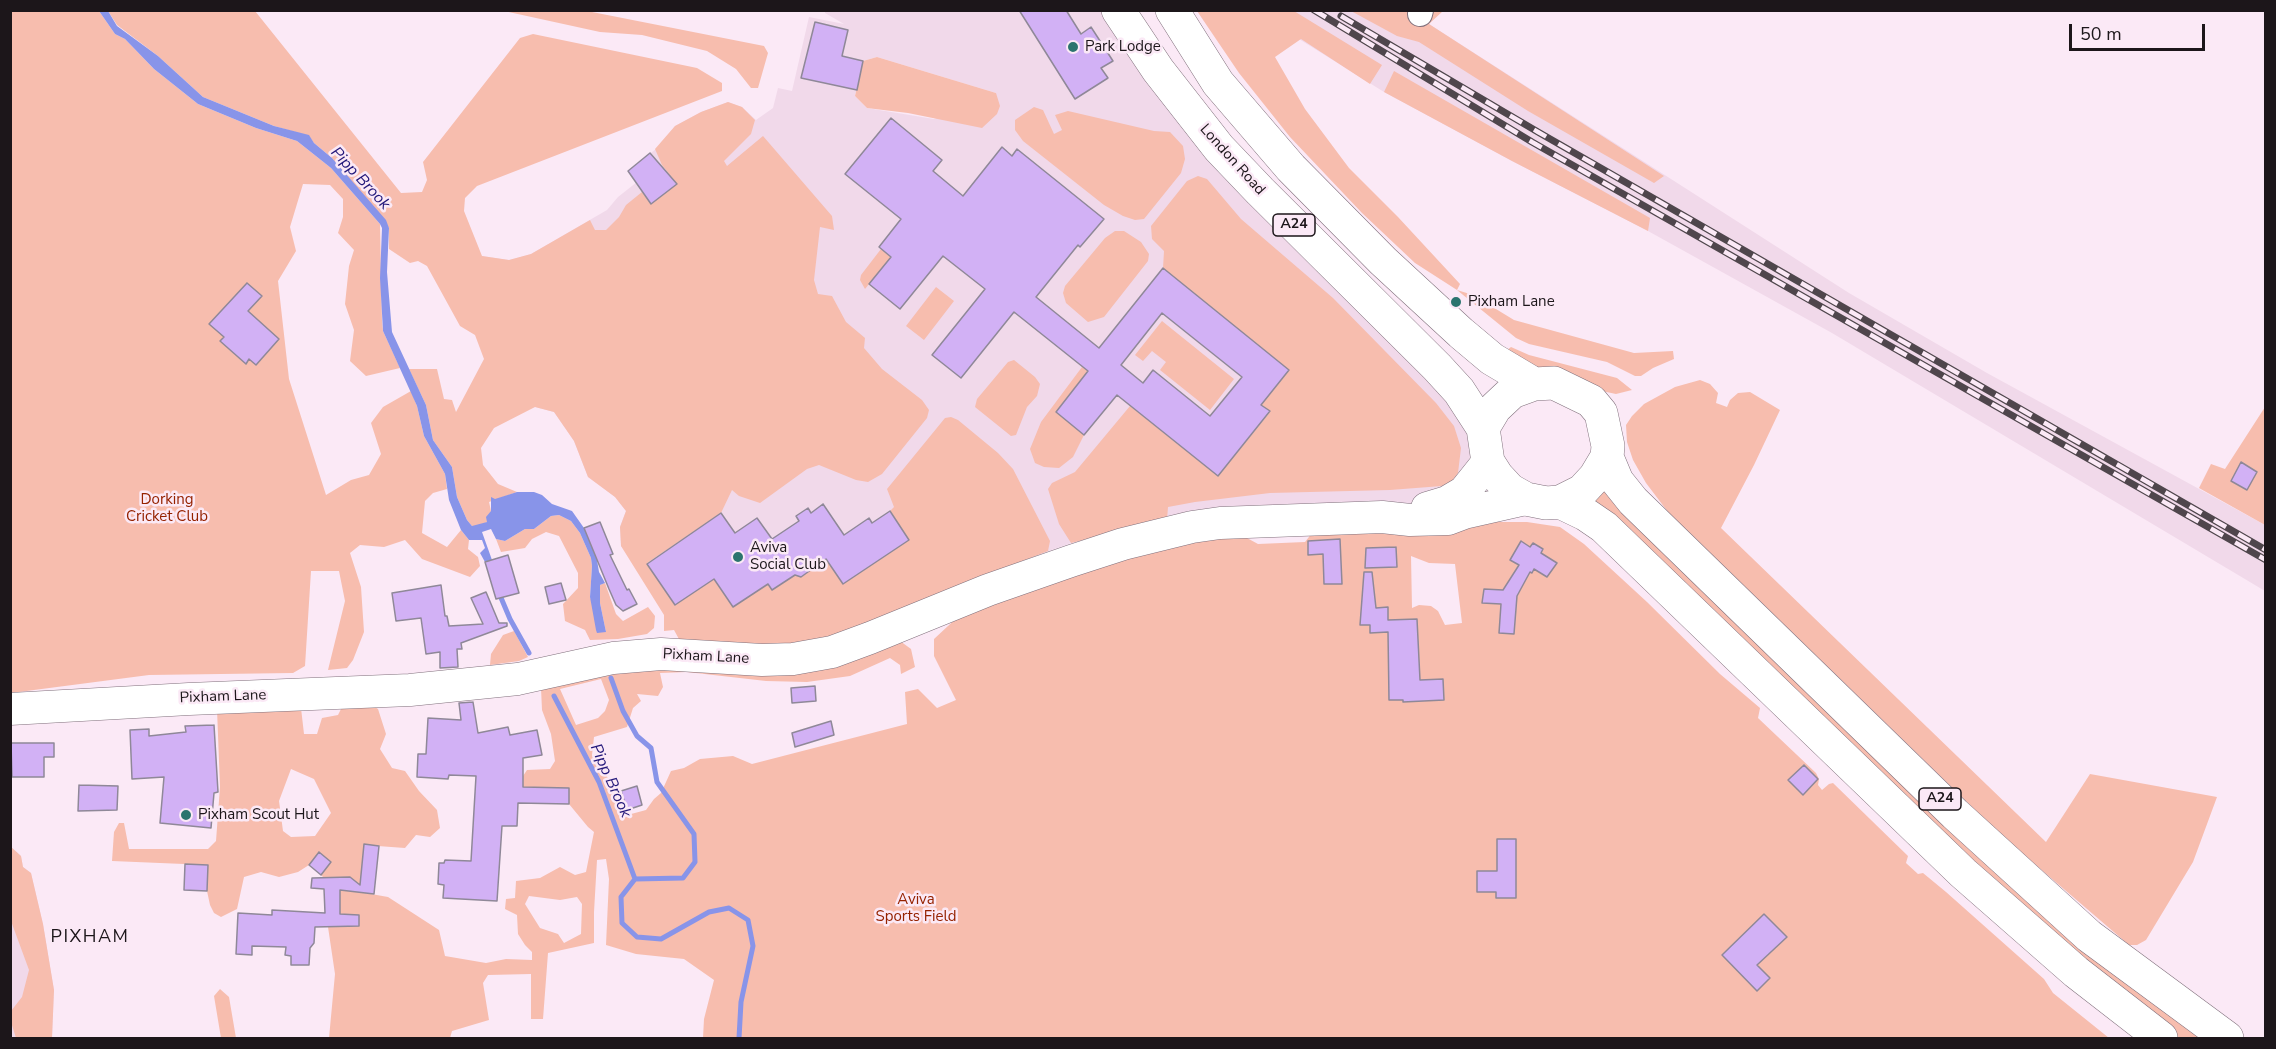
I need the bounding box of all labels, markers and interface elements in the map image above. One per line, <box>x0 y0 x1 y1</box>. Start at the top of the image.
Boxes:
scale bar <box>2072 12 2208 50</box>
text: 50 m <box>2080 22 2122 46</box>
place label: Park Lodge <box>1085 38 1161 56</box>
marker: Park Lodge <box>1066 40 1080 54</box>
street label: London Road <box>1195 121 1269 199</box>
water label: Pipp Brook <box>326 144 394 214</box>
road number: A24 <box>1273 214 1315 236</box>
place label: Pixham Lane <box>1468 293 1555 311</box>
marker: Pixham Lane <box>1449 295 1463 309</box>
park label: Dorking Cricket Club <box>126 491 208 526</box>
place label: Aviva Social Club <box>750 539 826 574</box>
marker: Aviva Social Club <box>731 550 745 564</box>
street label: Pixham Lane <box>662 646 750 668</box>
street label: Pixham Lane <box>179 686 267 708</box>
water label: Pipp Brook <box>585 741 635 821</box>
road number: A24 <box>1919 788 1961 810</box>
place label: Pixham Scout Hut <box>198 806 319 824</box>
marker: Pixham Scout Hut <box>179 808 193 822</box>
park label: Aviva Sports Field <box>875 891 957 926</box>
district label: PIXHAM <box>51 927 129 949</box>

